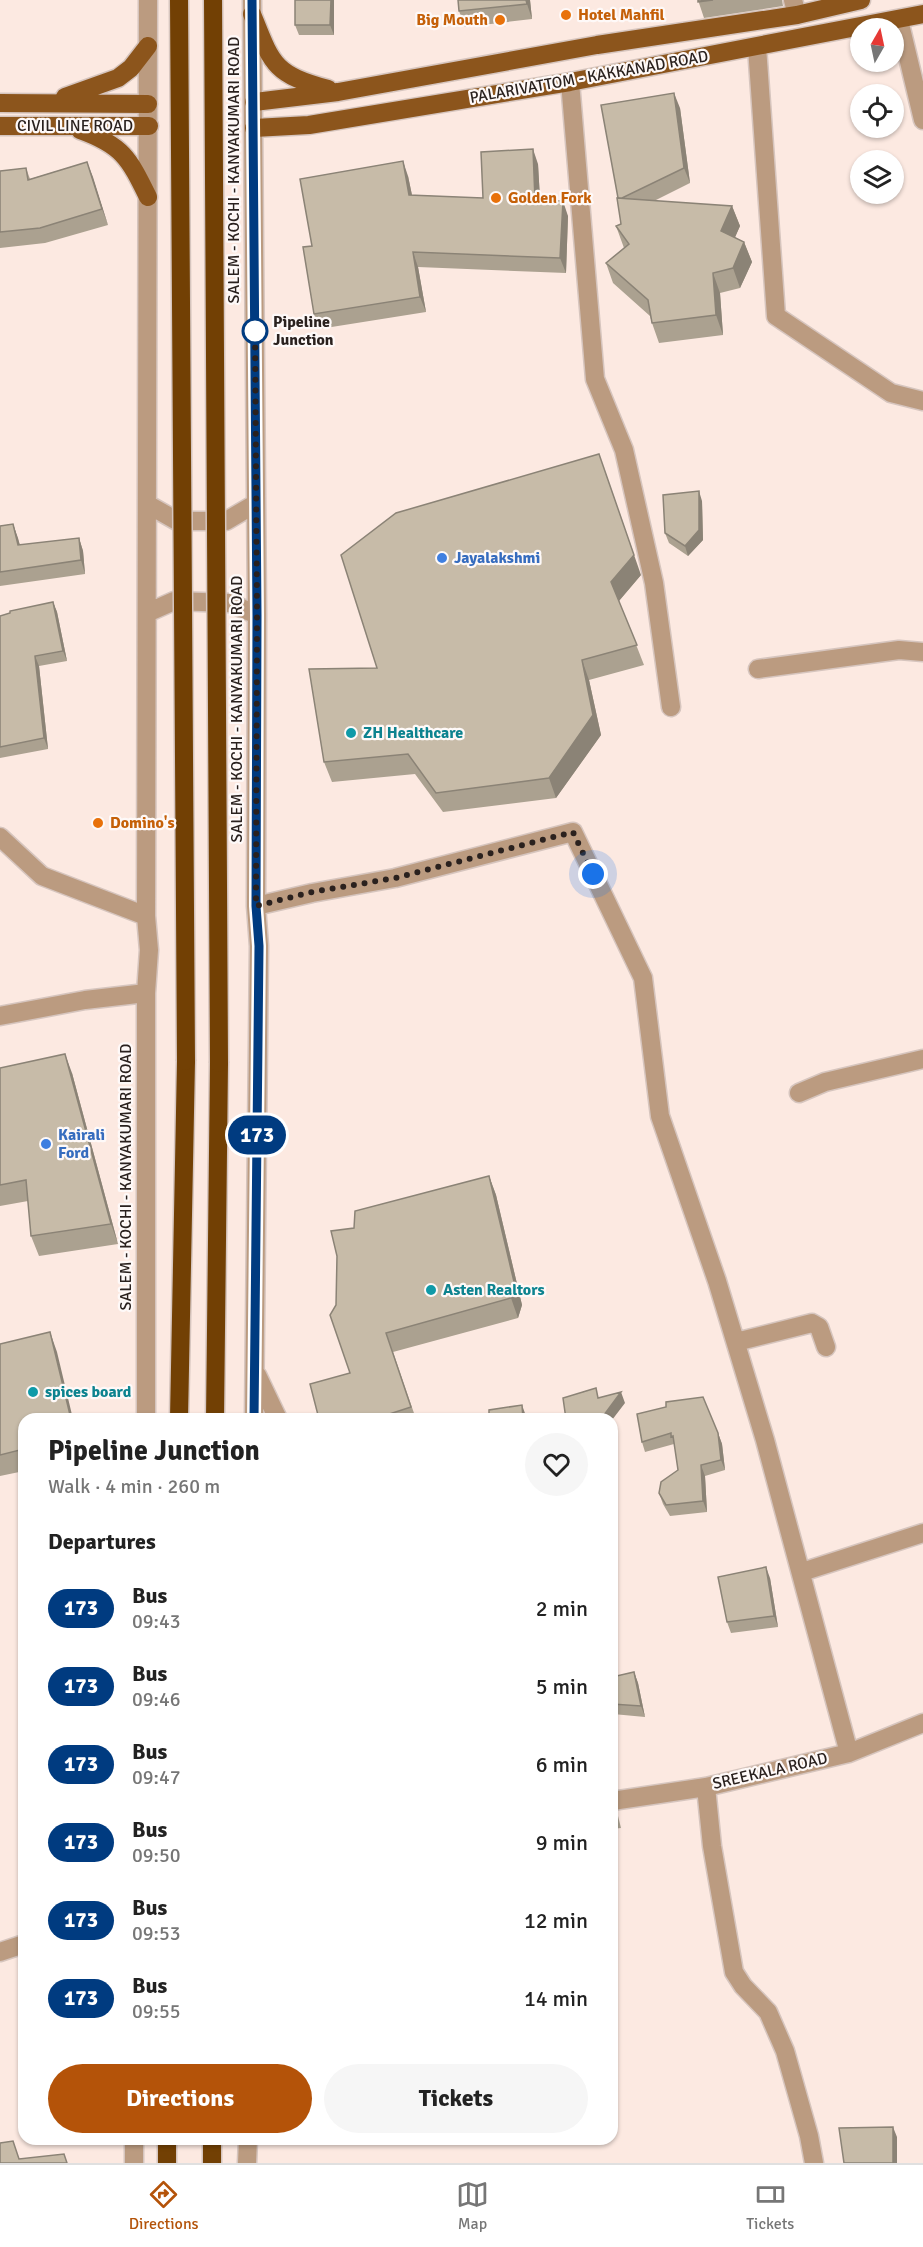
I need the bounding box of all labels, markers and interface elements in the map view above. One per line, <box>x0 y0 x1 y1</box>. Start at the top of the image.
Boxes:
place label: Hotel Mahfil <box>578 5 665 25</box>
marker: Hotel Mahfil <box>559 8 573 22</box>
place label: Big Mouth <box>416 10 488 30</box>
marker: Big Mouth <box>493 13 507 27</box>
north arrow <box>850 18 904 72</box>
map controls <box>850 18 904 204</box>
street label: SALEM - KOCHI - KANYAKUMARI ROAD <box>224 37 244 303</box>
street label: PALARIVATTOM - KAKKANAD ROAD <box>468 46 710 108</box>
button: locate <box>850 84 904 138</box>
street label: CIVIL LINE ROAD <box>17 116 133 136</box>
button: layers <box>850 150 904 204</box>
place label: Golden Fork <box>508 188 592 208</box>
marker: Golden Fork <box>489 191 503 205</box>
place label: Pipeline Junction <box>273 312 334 350</box>
marker: Pipeline Junction <box>242 318 268 344</box>
place label: Jayalakshmi <box>454 548 540 568</box>
marker: Jayalakshmi <box>435 551 449 565</box>
street label: SALEM - KOCHI - KANYAKUMARI ROAD <box>227 576 247 842</box>
place label: ZH Healthcare <box>363 723 463 743</box>
marker: ZH Healthcare <box>344 726 358 740</box>
place label: Domino's <box>110 813 175 833</box>
marker: Domino's <box>91 816 105 830</box>
your location <box>578 859 608 889</box>
street label: SALEM - KOCHI - KANYAKUMARI ROAD <box>116 1044 136 1310</box>
line badge: 173 <box>222 1116 292 1154</box>
text: 173 <box>240 1122 274 1148</box>
place label: Kairali Ford <box>58 1125 105 1163</box>
marker: Kairali Ford <box>39 1137 53 1151</box>
place label: Asten Realtors <box>443 1280 545 1300</box>
marker: Asten Realtors <box>424 1283 438 1297</box>
place label: spices board <box>45 1382 132 1402</box>
marker: spices board <box>26 1385 40 1399</box>
button: heart <box>525 1433 588 1496</box>
text: Pipeline Junction <box>48 1434 260 1468</box>
text: Walk · 4 min · 260 m <box>48 1474 220 1499</box>
text: Departures <box>48 1528 156 1555</box>
text: Bus <box>132 1582 167 1609</box>
text: 173 <box>64 1595 98 1621</box>
text: 2 min <box>536 1595 588 1622</box>
text: 09:43 <box>132 1609 181 1634</box>
text: Bus <box>132 1660 167 1687</box>
text: 173 <box>64 1673 98 1699</box>
text: 5 min <box>536 1673 588 1700</box>
text: 09:46 <box>132 1687 181 1712</box>
text: Bus <box>132 1738 167 1765</box>
street label: SREEKALA ROAD <box>711 1748 829 1794</box>
text: 173 <box>64 1751 98 1777</box>
text: 6 min <box>536 1751 588 1778</box>
text: 09:47 <box>132 1765 181 1790</box>
text: Bus <box>132 1816 167 1843</box>
text: 173 <box>64 1829 98 1855</box>
text: 9 min <box>536 1829 588 1856</box>
text: 09:50 <box>132 1843 181 1868</box>
text: Bus <box>132 1894 167 1921</box>
text: 173 <box>64 1907 98 1933</box>
text: 12 min <box>524 1907 588 1934</box>
text: 09:53 <box>132 1921 181 1946</box>
text: Bus <box>132 1972 167 1999</box>
text: 173 <box>64 1985 98 2011</box>
text: 14 min <box>524 1985 588 2012</box>
text: 09:55 <box>132 1999 181 2024</box>
button: Directions <box>48 2064 312 2133</box>
button: Tickets <box>324 2064 588 2133</box>
tab: Directions <box>129 2178 199 2234</box>
tab: Map <box>456 2178 489 2234</box>
tab: Tickets <box>746 2178 794 2234</box>

